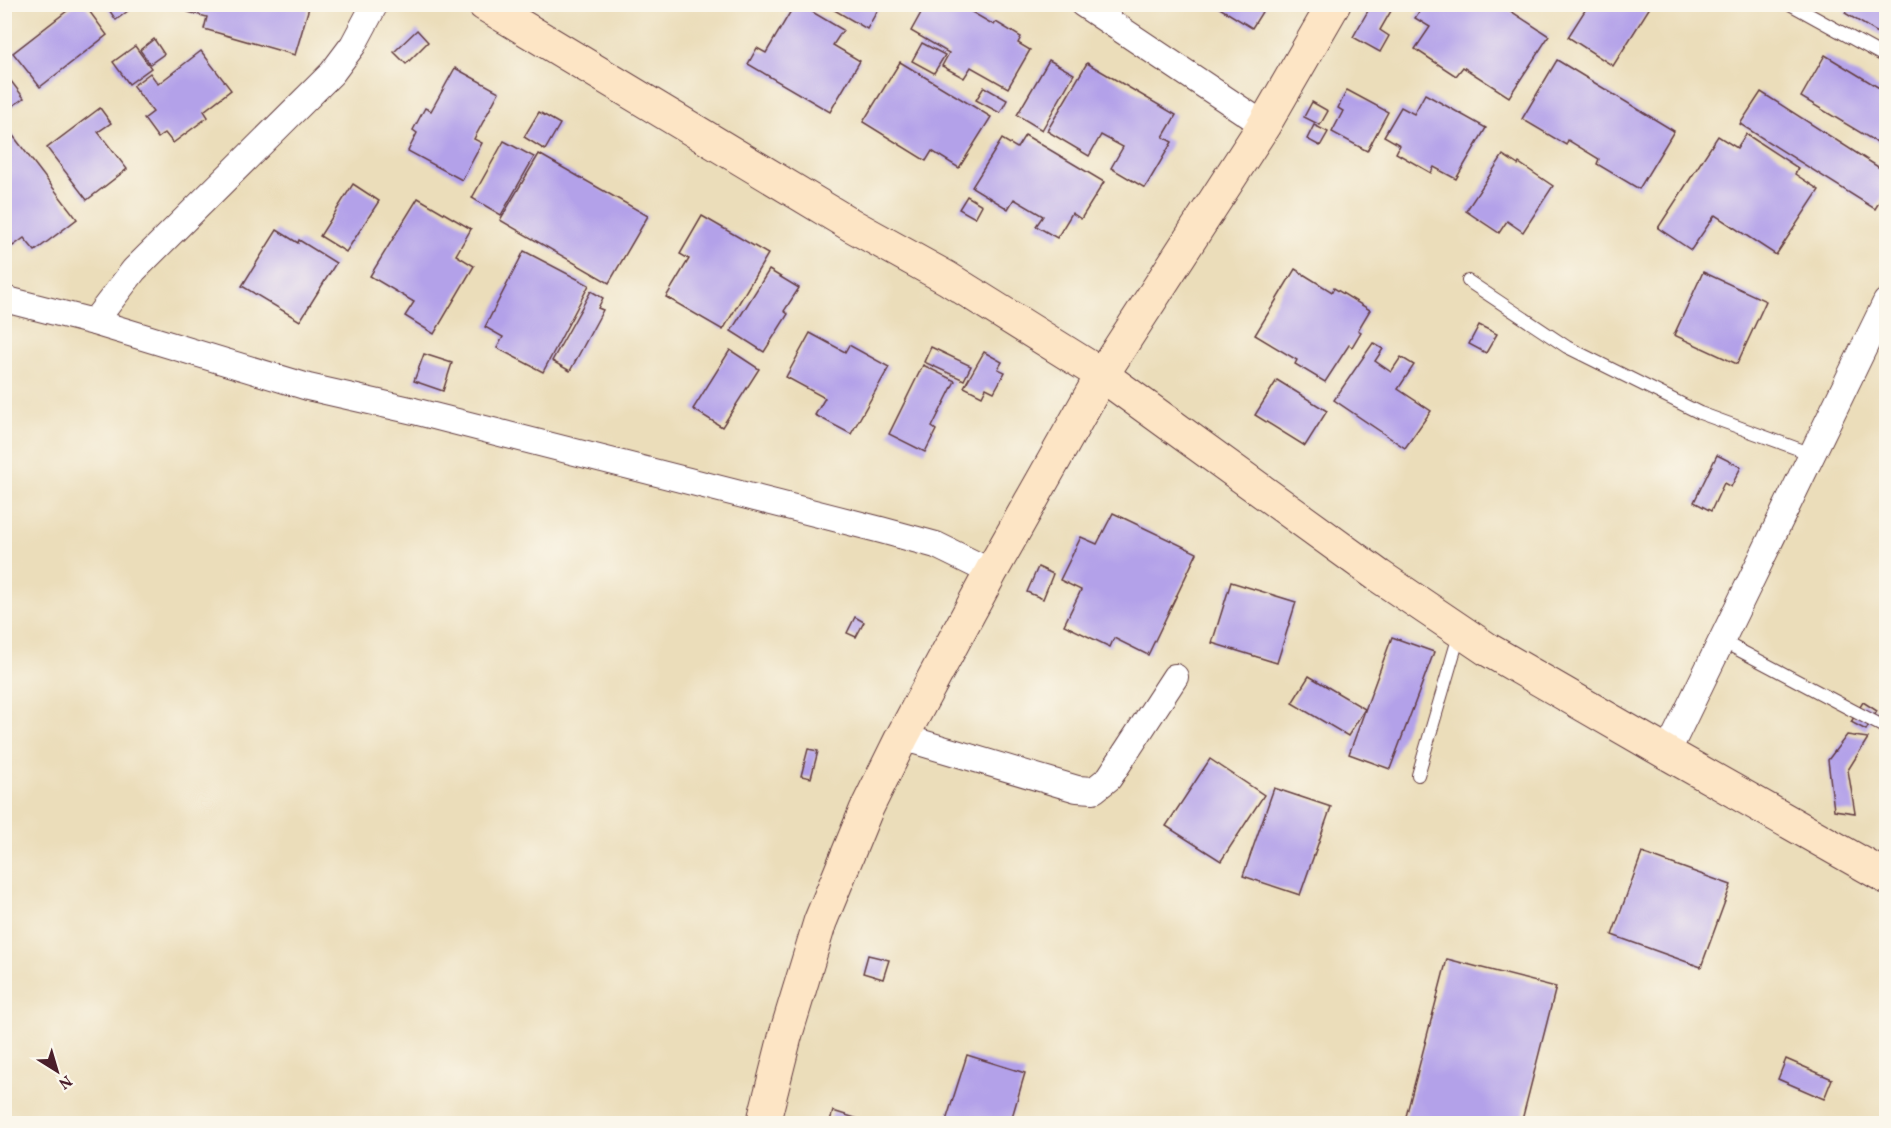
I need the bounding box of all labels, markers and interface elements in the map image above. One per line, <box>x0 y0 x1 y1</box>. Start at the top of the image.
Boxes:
north arrow <box>27 1041 87 1101</box>
text: N <box>53 1069 76 1094</box>

